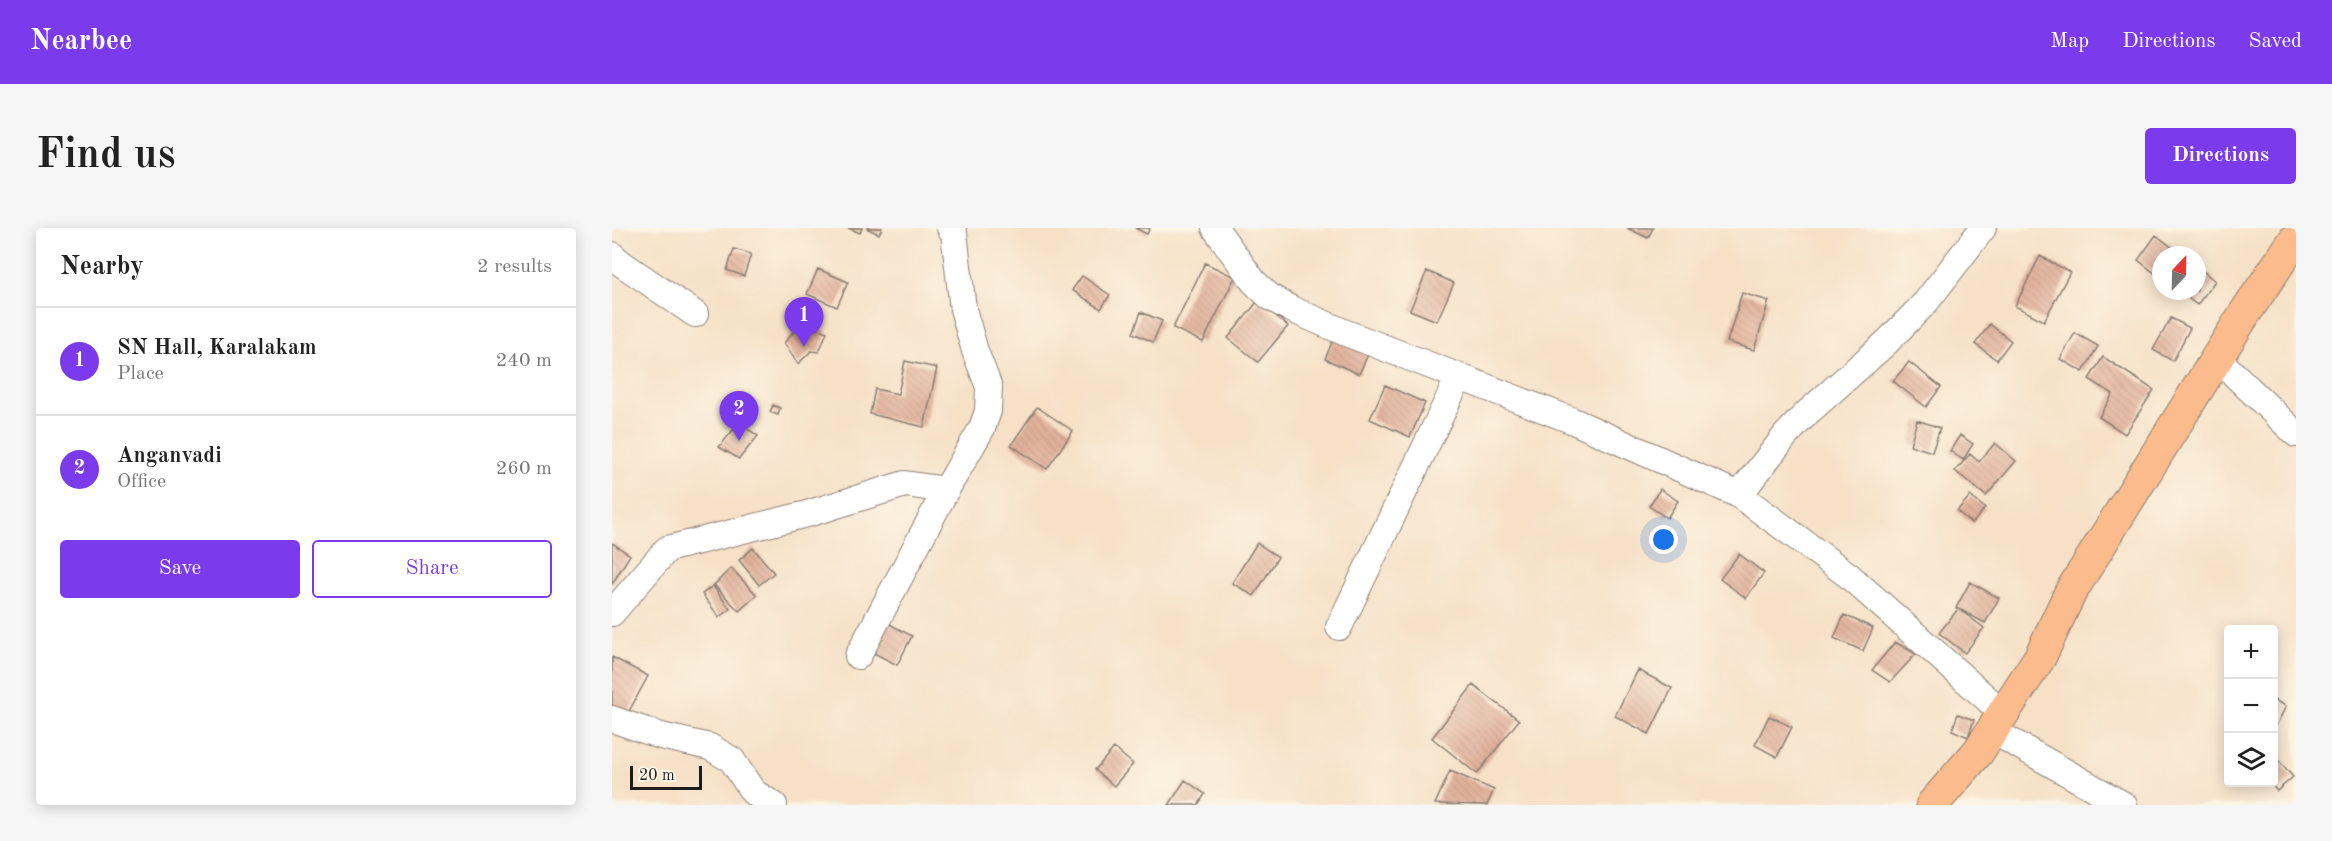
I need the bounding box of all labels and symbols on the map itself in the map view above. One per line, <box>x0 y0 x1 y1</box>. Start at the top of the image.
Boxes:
north arrow <box>2152 246 2206 300</box>
pin: 1 <box>784 298 824 347</box>
pin: 2 <box>720 392 758 441</box>
your location <box>1649 525 1678 554</box>
scale bar <box>630 763 702 790</box>

